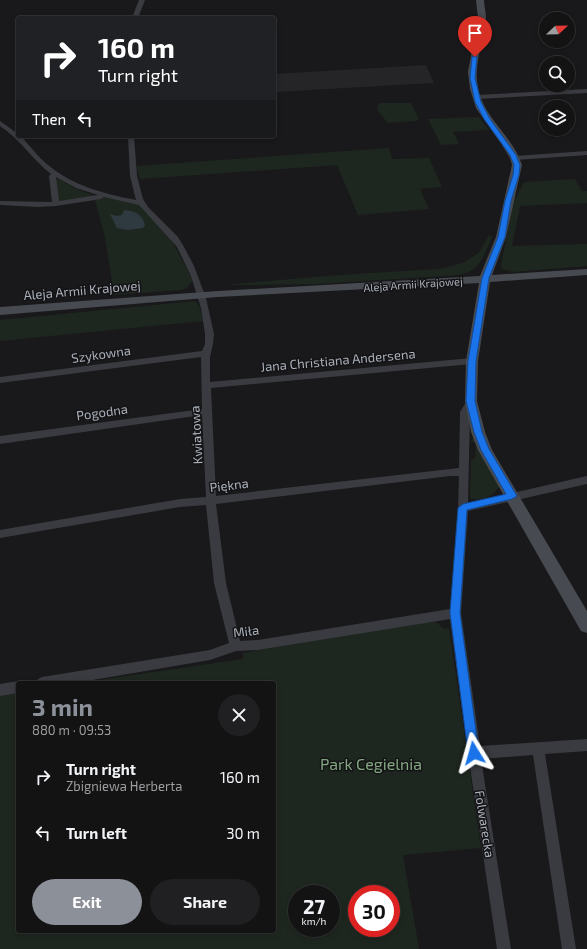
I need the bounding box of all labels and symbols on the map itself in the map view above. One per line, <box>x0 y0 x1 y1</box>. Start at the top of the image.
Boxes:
north arrow <box>539 12 575 48</box>
pin <box>458 16 492 57</box>
street label: Aleja Armii Krajowej <box>363 274 463 295</box>
street label: Aleja Armii Krajowej <box>23 277 141 303</box>
street label: Szykowna <box>70 342 132 366</box>
street label: Jana Christiana Andersena <box>260 345 416 375</box>
street label: Pogodna <box>75 400 129 424</box>
street label: Kwiatowa <box>186 405 206 465</box>
street label: Piękna <box>209 475 249 495</box>
street label: Miła <box>232 621 260 641</box>
position arrow <box>453 732 495 774</box>
park label: Park Cegielnia <box>320 754 422 773</box>
street label: Folwarecka <box>472 789 498 859</box>
speed limit sign: 30 <box>348 885 400 937</box>

